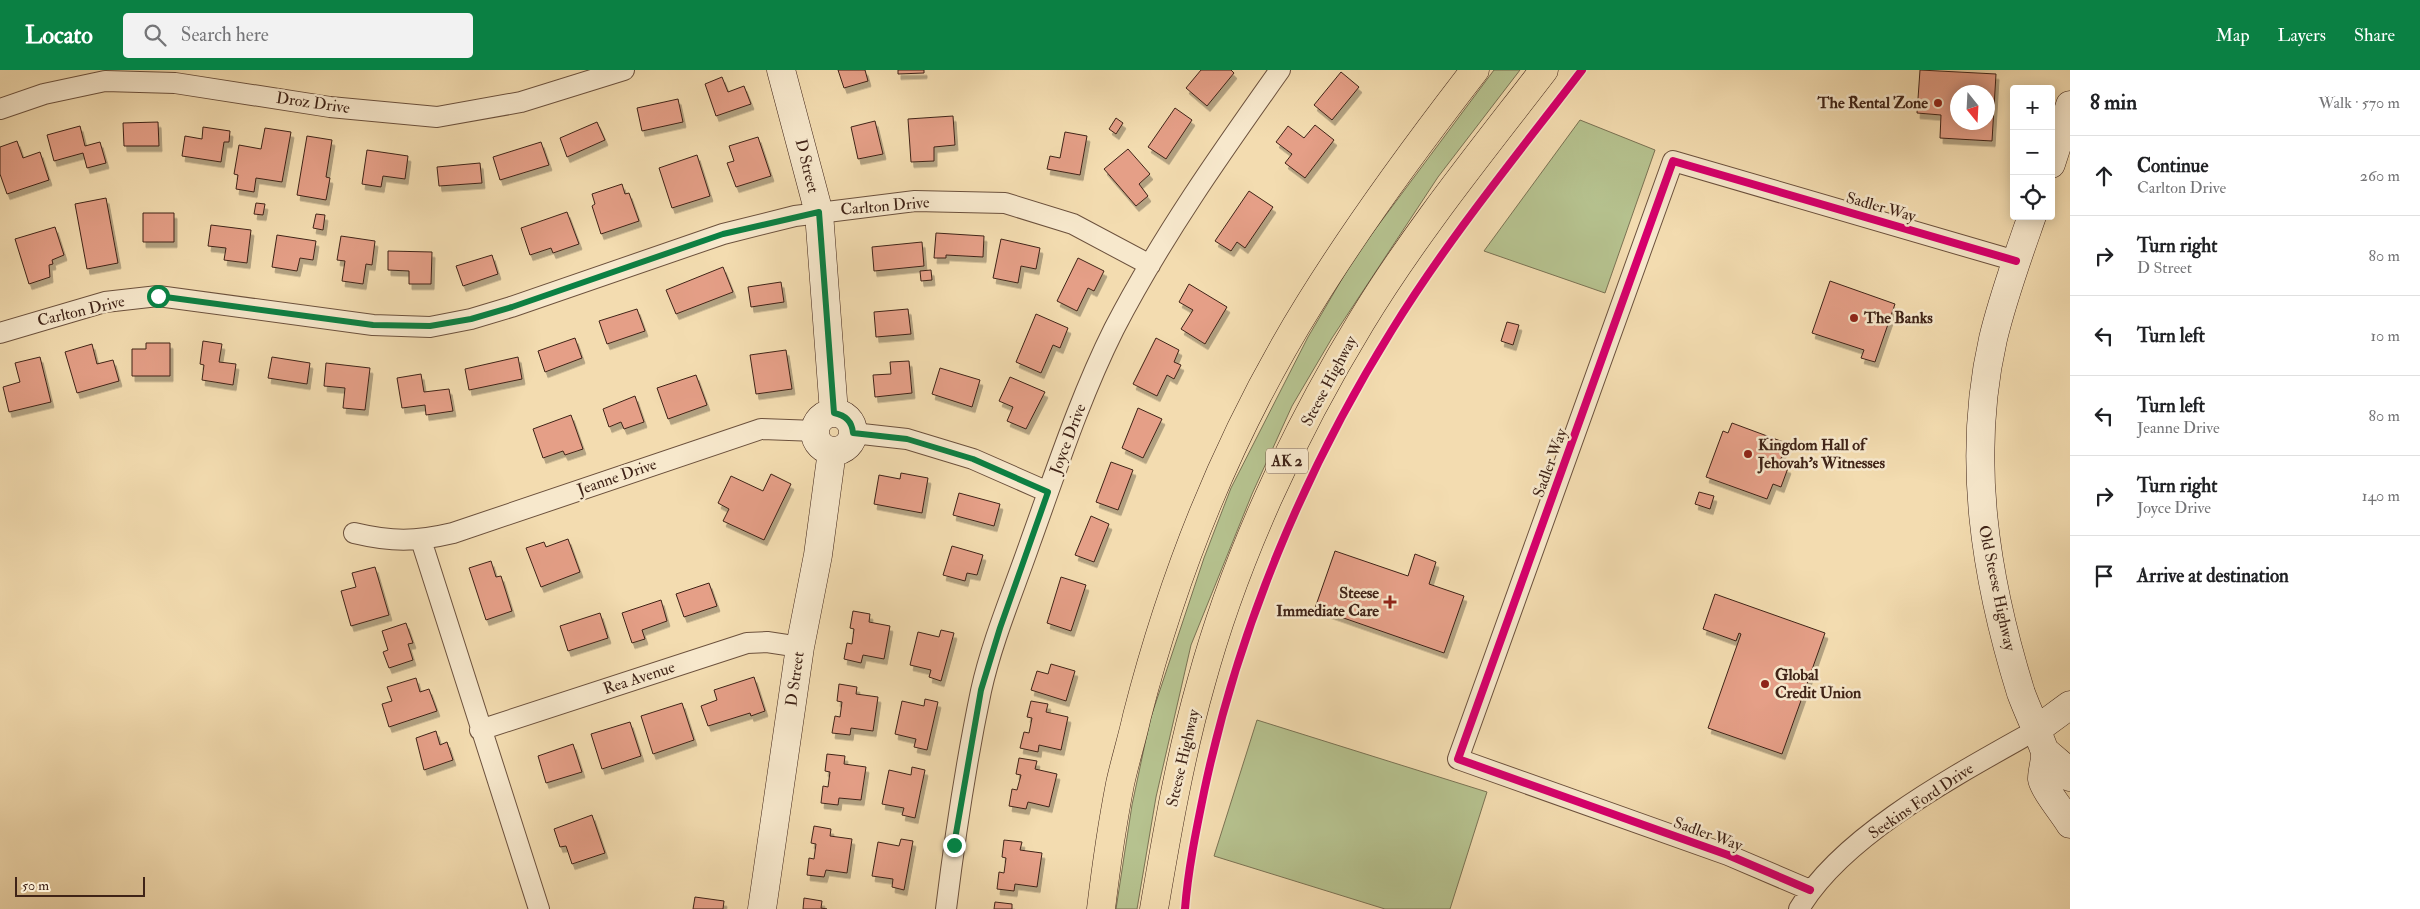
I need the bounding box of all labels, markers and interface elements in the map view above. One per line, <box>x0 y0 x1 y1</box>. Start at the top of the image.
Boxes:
search box <box>123 13 473 58</box>
text: Locato <box>25 20 93 51</box>
icon: search <box>141 21 169 49</box>
text: Search here <box>181 23 269 47</box>
text: Map <box>2216 24 2250 47</box>
text: Layers <box>2278 24 2326 47</box>
text: Share <box>2354 24 2395 47</box>
north arrow <box>1950 85 1995 130</box>
map controls <box>2010 85 2055 220</box>
button: + <box>2010 85 2055 130</box>
street label: Droz Drive <box>275 88 352 118</box>
text: 8 min <box>2090 89 2137 116</box>
place label: The Rental Zone <box>1817 93 1928 113</box>
text: Walk · 570 m <box>2319 93 2400 113</box>
marker: The Rental Zone <box>1932 97 1944 109</box>
button: − <box>2010 130 2055 175</box>
street label: D Street <box>791 137 823 195</box>
text: Continue <box>2137 154 2208 178</box>
icon: ahead <box>2090 162 2118 190</box>
text: 260 m <box>2360 166 2400 186</box>
button: locate <box>2010 175 2055 220</box>
text: Carlton Drive <box>2137 178 2226 198</box>
street label: Sadler Way <box>1844 187 1919 227</box>
street label: Carlton Drive <box>840 192 931 220</box>
text: Turn right <box>2137 234 2217 258</box>
icon: right <box>2090 242 2118 270</box>
text: 80 m <box>2369 246 2400 266</box>
text: D Street <box>2137 258 2192 278</box>
route start <box>147 285 170 308</box>
street label: Carlton Drive <box>35 291 127 331</box>
place label: The Banks <box>1863 308 1933 328</box>
marker: The Banks <box>1848 312 1860 324</box>
icon: left <box>2090 322 2118 350</box>
text: Turn left <box>2137 324 2205 348</box>
text: 10 m <box>2370 326 2400 346</box>
street label: Steese Highway <box>1297 331 1362 430</box>
text: Turn left <box>2137 394 2205 418</box>
street label: Joyce Drive <box>1045 401 1092 478</box>
icon: left <box>2090 402 2118 430</box>
text: 80 m <box>2369 406 2400 426</box>
text: Jeanne Drive <box>2137 418 2220 438</box>
street label: Sadler Way <box>1528 425 1572 500</box>
place label: Kingdom Hall of Jehovah's Witnesses <box>1757 435 1886 474</box>
road number: AK 2 <box>1266 448 1308 474</box>
marker: Kingdom Hall of Jehovah's Witnesses <box>1742 448 1754 460</box>
street label: Jeanne Drive <box>574 454 660 501</box>
text: Turn right <box>2137 474 2217 498</box>
icon: right <box>2090 482 2118 510</box>
text: 140 m <box>2362 486 2400 506</box>
text: Joyce Drive <box>2137 498 2211 518</box>
street label: Old Steese Highway <box>1974 523 2020 654</box>
icon: arrive <box>2090 562 2118 590</box>
text: Arrive at destination <box>2137 564 2289 588</box>
place label: Steese Immediate Care <box>1276 583 1379 621</box>
marker: Steese Immediate Care <box>1383 595 1397 609</box>
street label: D Street <box>781 650 809 708</box>
street label: Rea Avenue <box>601 657 678 699</box>
place label: Global Credit Union <box>1775 665 1862 703</box>
marker: Global Credit Union <box>1759 678 1771 690</box>
street label: Steese Highway <box>1162 706 1204 809</box>
street label: Seekins Ford Drive <box>1865 758 1978 844</box>
street label: Sadler Way <box>1671 812 1746 856</box>
route end <box>943 834 966 857</box>
scale bar <box>15 874 145 897</box>
text: 50 m <box>22 877 49 894</box>

